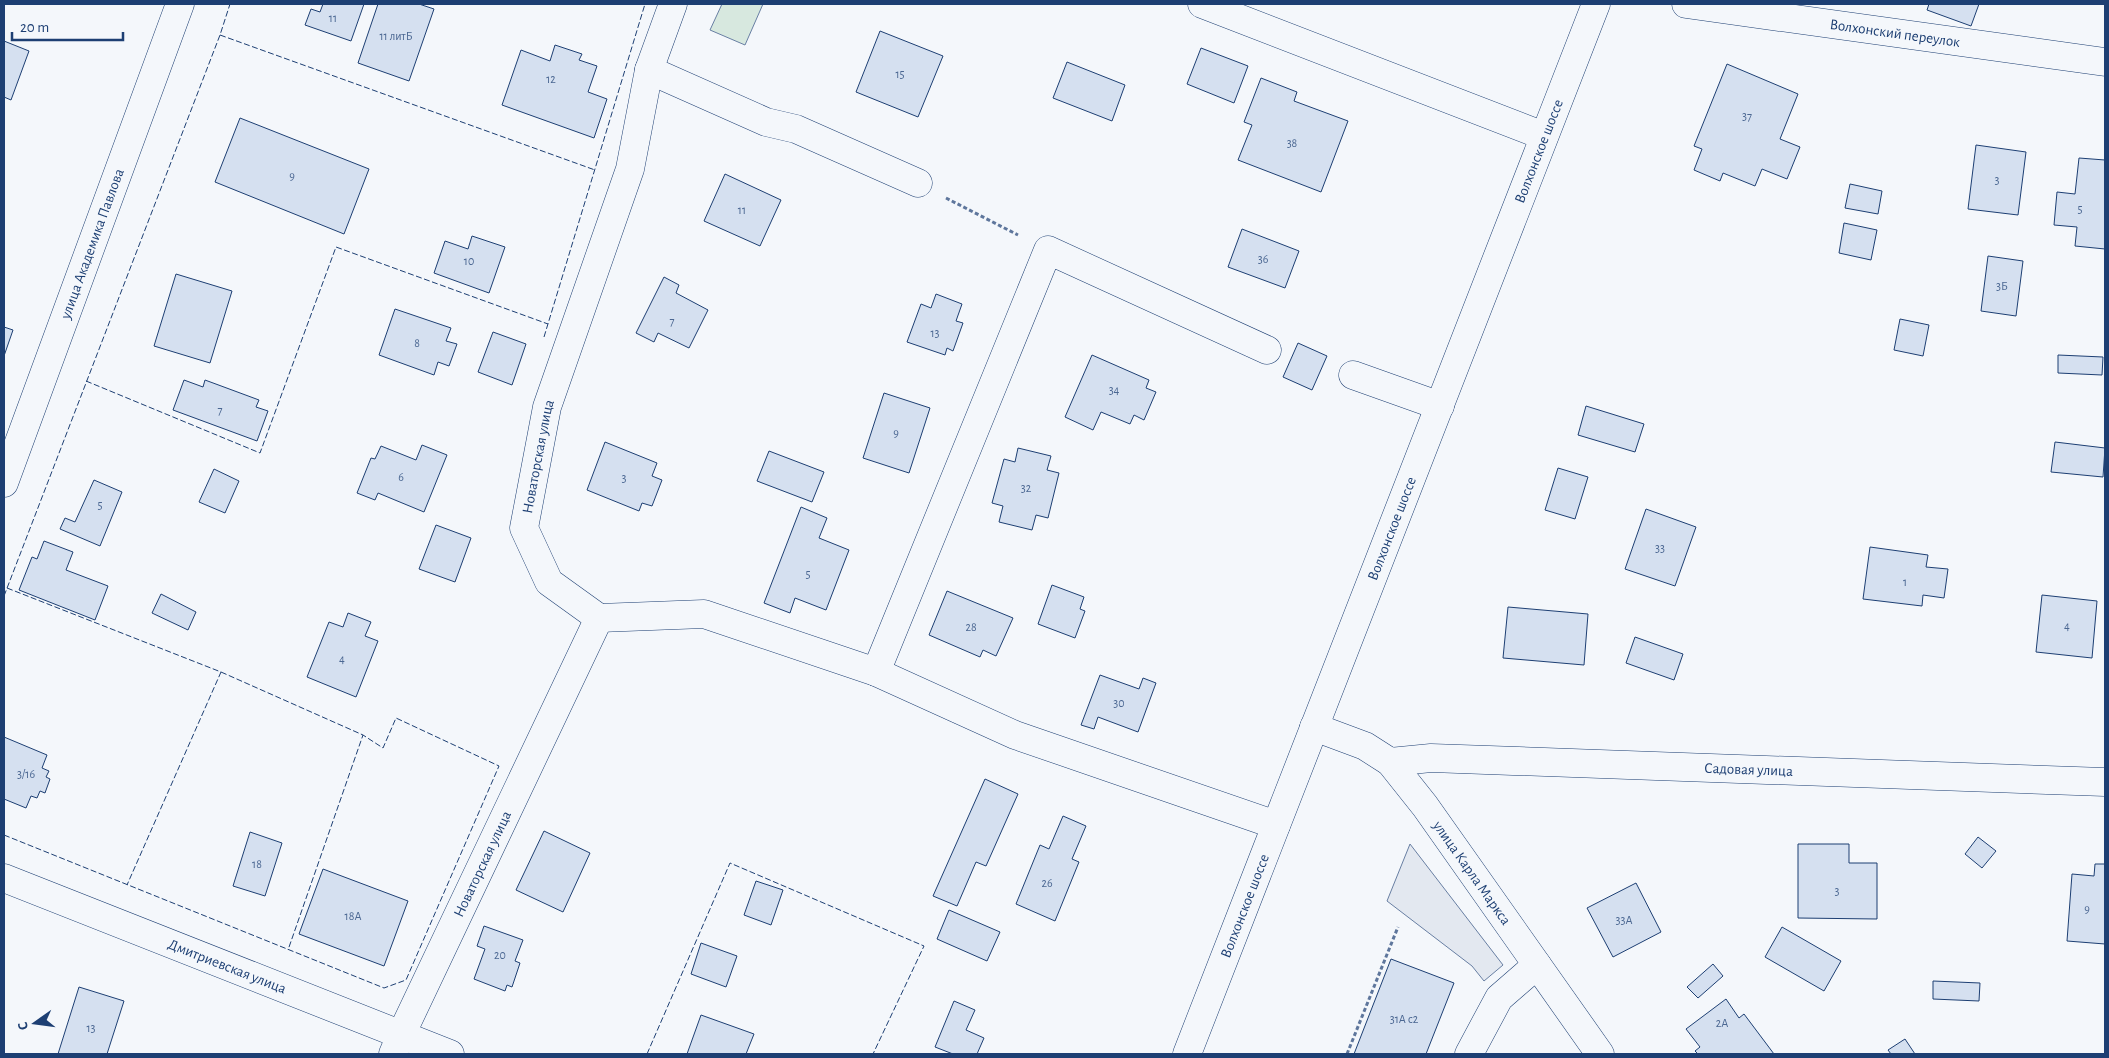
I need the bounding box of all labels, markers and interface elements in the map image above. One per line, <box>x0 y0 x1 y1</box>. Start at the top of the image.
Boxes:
scale bar <box>12 10 124 42</box>
house number: 11 <box>329 12 337 24</box>
street label: Волхонский переулок <box>1829 17 1961 50</box>
text: 20 m <box>20 20 49 35</box>
house number: 11 литБ <box>379 30 413 42</box>
house number: 15 <box>895 68 905 80</box>
house number: 12 <box>546 73 556 85</box>
street label: Волхонское шоссе <box>1512 97 1566 205</box>
house number: 37 <box>1742 110 1752 122</box>
house number: 38 <box>1287 137 1298 149</box>
street label: улица Академика Павлова <box>58 166 127 322</box>
house number: 9 <box>289 170 295 182</box>
house number: 3 <box>1995 174 2000 186</box>
house number: 5 <box>2077 203 2083 215</box>
house number: 11 <box>738 204 746 216</box>
house number: 36 <box>1258 253 1269 265</box>
house number: 10 <box>464 255 474 267</box>
house number: 3Б <box>1996 280 2008 292</box>
house number: 7 <box>669 315 675 327</box>
house number: 13 <box>930 327 940 339</box>
house number: 8 <box>414 337 420 349</box>
house number: 34 <box>1109 384 1120 396</box>
street label: Новаторская улица <box>520 397 557 515</box>
house number: 7 <box>217 404 223 416</box>
house number: 9 <box>893 427 899 439</box>
house number: 6 <box>398 471 404 483</box>
house number: 3 <box>622 472 627 484</box>
street label: Волхонское шоссе <box>1365 474 1419 583</box>
house number: 32 <box>1021 482 1032 494</box>
house number: 5 <box>97 499 103 511</box>
house number: 33 <box>1655 542 1665 554</box>
house number: 5 <box>805 568 811 580</box>
house number: 1 <box>1903 576 1907 588</box>
house number: 4 <box>2064 620 2070 632</box>
house number: 28 <box>965 621 977 633</box>
house number: 4 <box>339 653 345 665</box>
house number: 30 <box>1113 697 1125 709</box>
street label: Садовая улица <box>1704 761 1793 779</box>
house number: 3/16 <box>17 768 35 780</box>
street label: Новаторская улица <box>451 809 514 920</box>
street label: улица Карла Маркса <box>1429 817 1513 928</box>
street label: Волхонское шоссе <box>1218 852 1272 960</box>
house number: 18 <box>252 858 262 870</box>
house number: 26 <box>1041 877 1053 889</box>
house number: 3 <box>1835 885 1840 897</box>
house number: 9 <box>2084 903 2090 915</box>
house number: 18А <box>345 910 361 922</box>
house number: 33А <box>1616 914 1632 926</box>
street label: Дмитриевская улица <box>166 937 288 997</box>
house number: 20 <box>494 949 506 961</box>
north arrow <box>10 998 60 1048</box>
house number: 31А с2 <box>1390 1013 1419 1025</box>
house number: 2А <box>1716 1017 1728 1029</box>
text: С <box>16 1020 31 1031</box>
house number: 13 <box>86 1022 96 1034</box>

